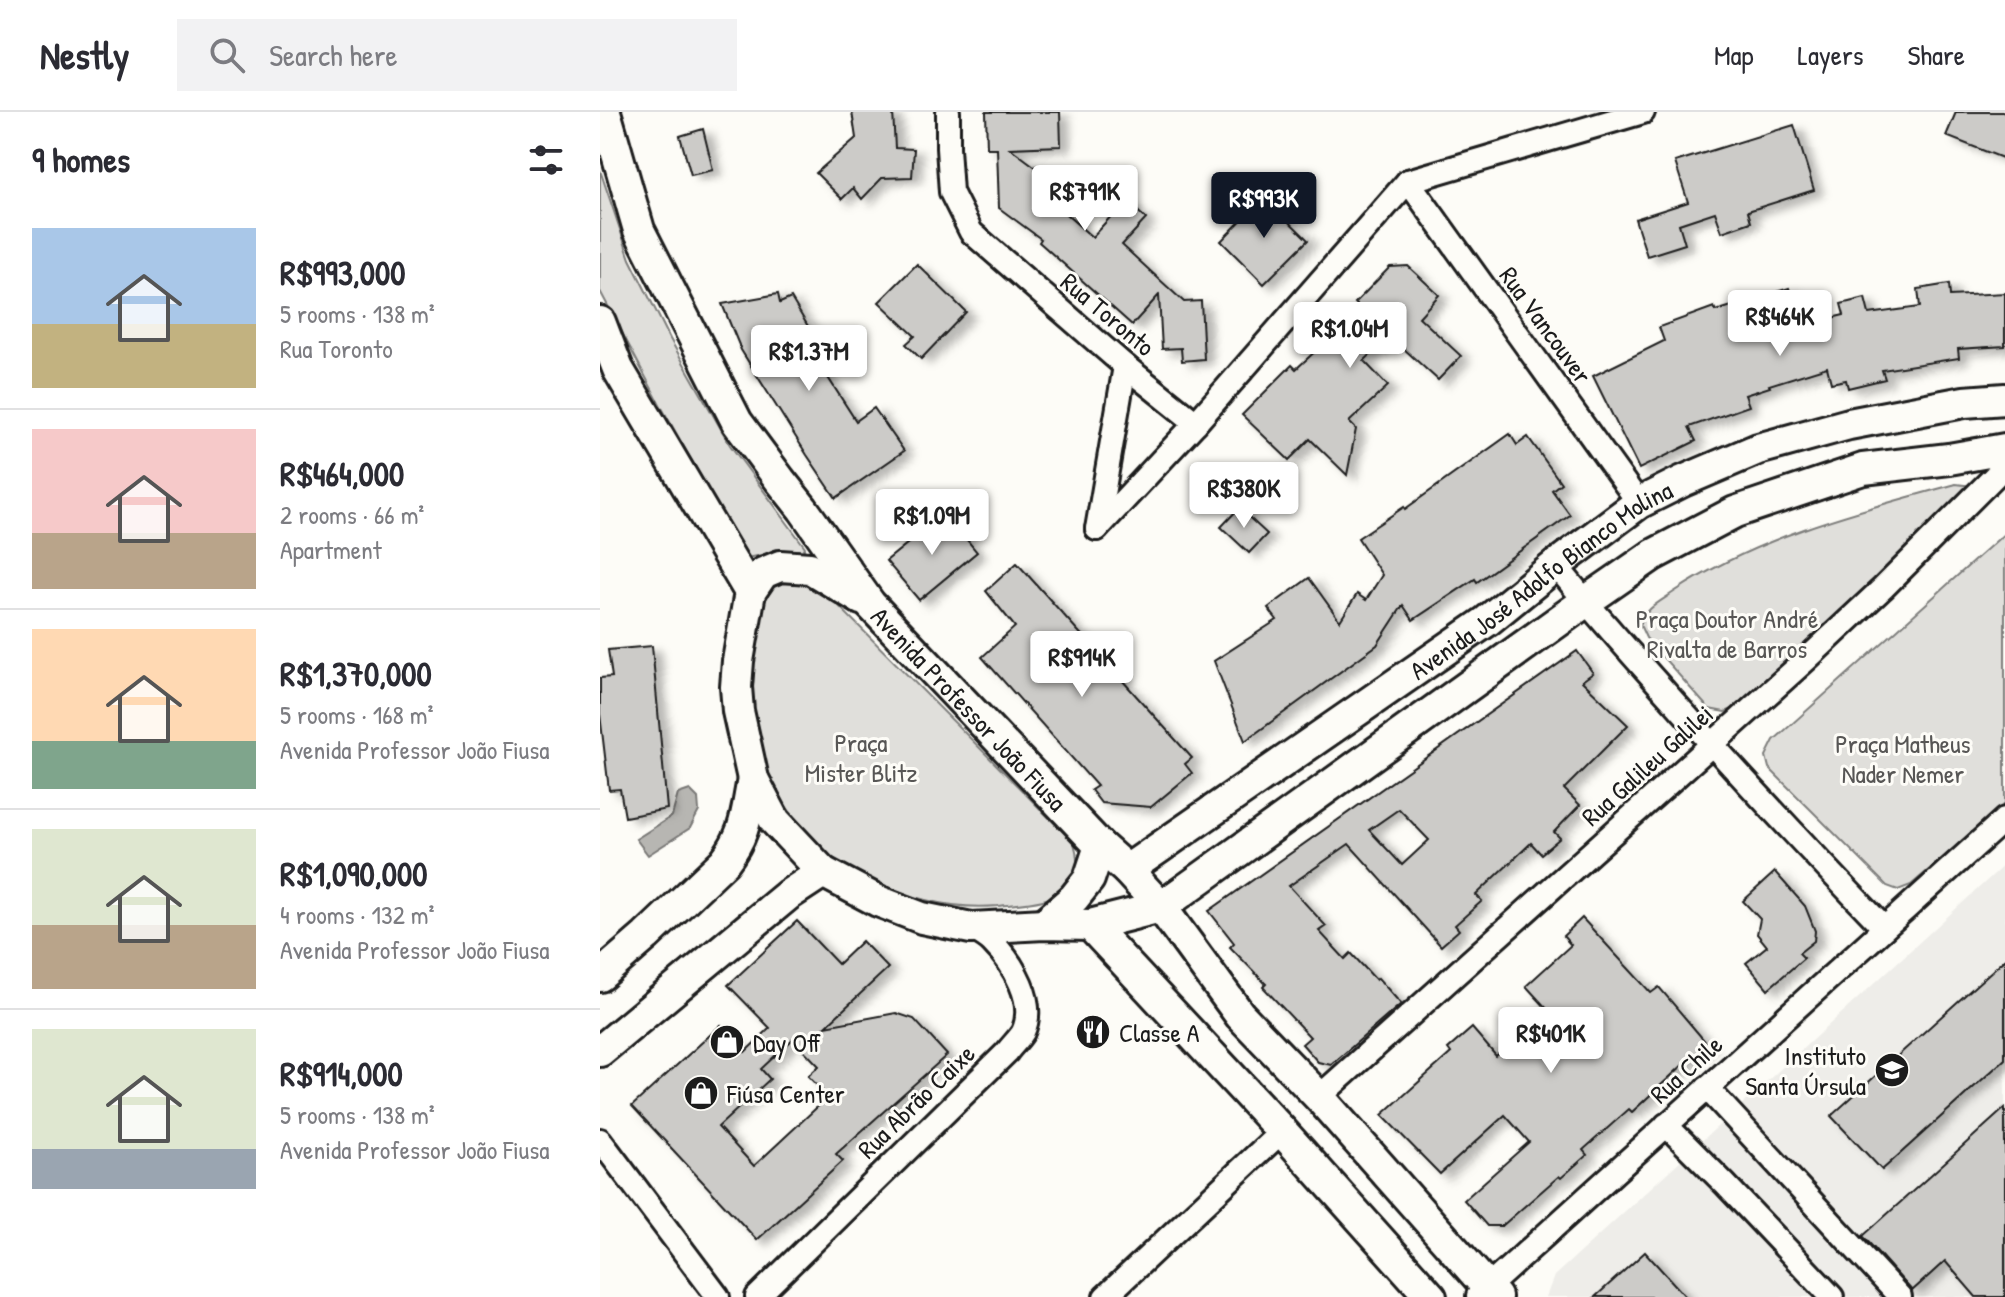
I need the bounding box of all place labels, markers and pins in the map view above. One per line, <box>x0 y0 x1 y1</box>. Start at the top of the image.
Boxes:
pin: R$791K <box>1020 165 1150 233</box>
pin: R$993K <box>1199 172 1329 240</box>
pin: R$464K <box>1715 290 1845 358</box>
pin: R$1.04M <box>1276 302 1424 370</box>
pin: R$1.37M <box>735 325 883 393</box>
pin: R$380K <box>1179 462 1309 530</box>
pin: R$1.09M <box>858 489 1006 557</box>
pin: R$914K <box>1017 631 1147 699</box>
pin: R$401K <box>1486 1007 1616 1075</box>
restaurant icon: Classe A <box>1074 1013 1112 1051</box>
place label: Classe A <box>1119 1015 1200 1050</box>
shop icon: Day Off <box>708 1023 746 1061</box>
place label: Day Off <box>753 1025 821 1060</box>
place label: Instituto Santa Úrsula <box>1745 1038 1866 1103</box>
school or university icon: Instituto Santa Úrsula <box>1873 1051 1911 1089</box>
shop icon: Fiúsa Center <box>682 1074 720 1112</box>
place label: Fiúsa Center <box>726 1076 845 1111</box>

